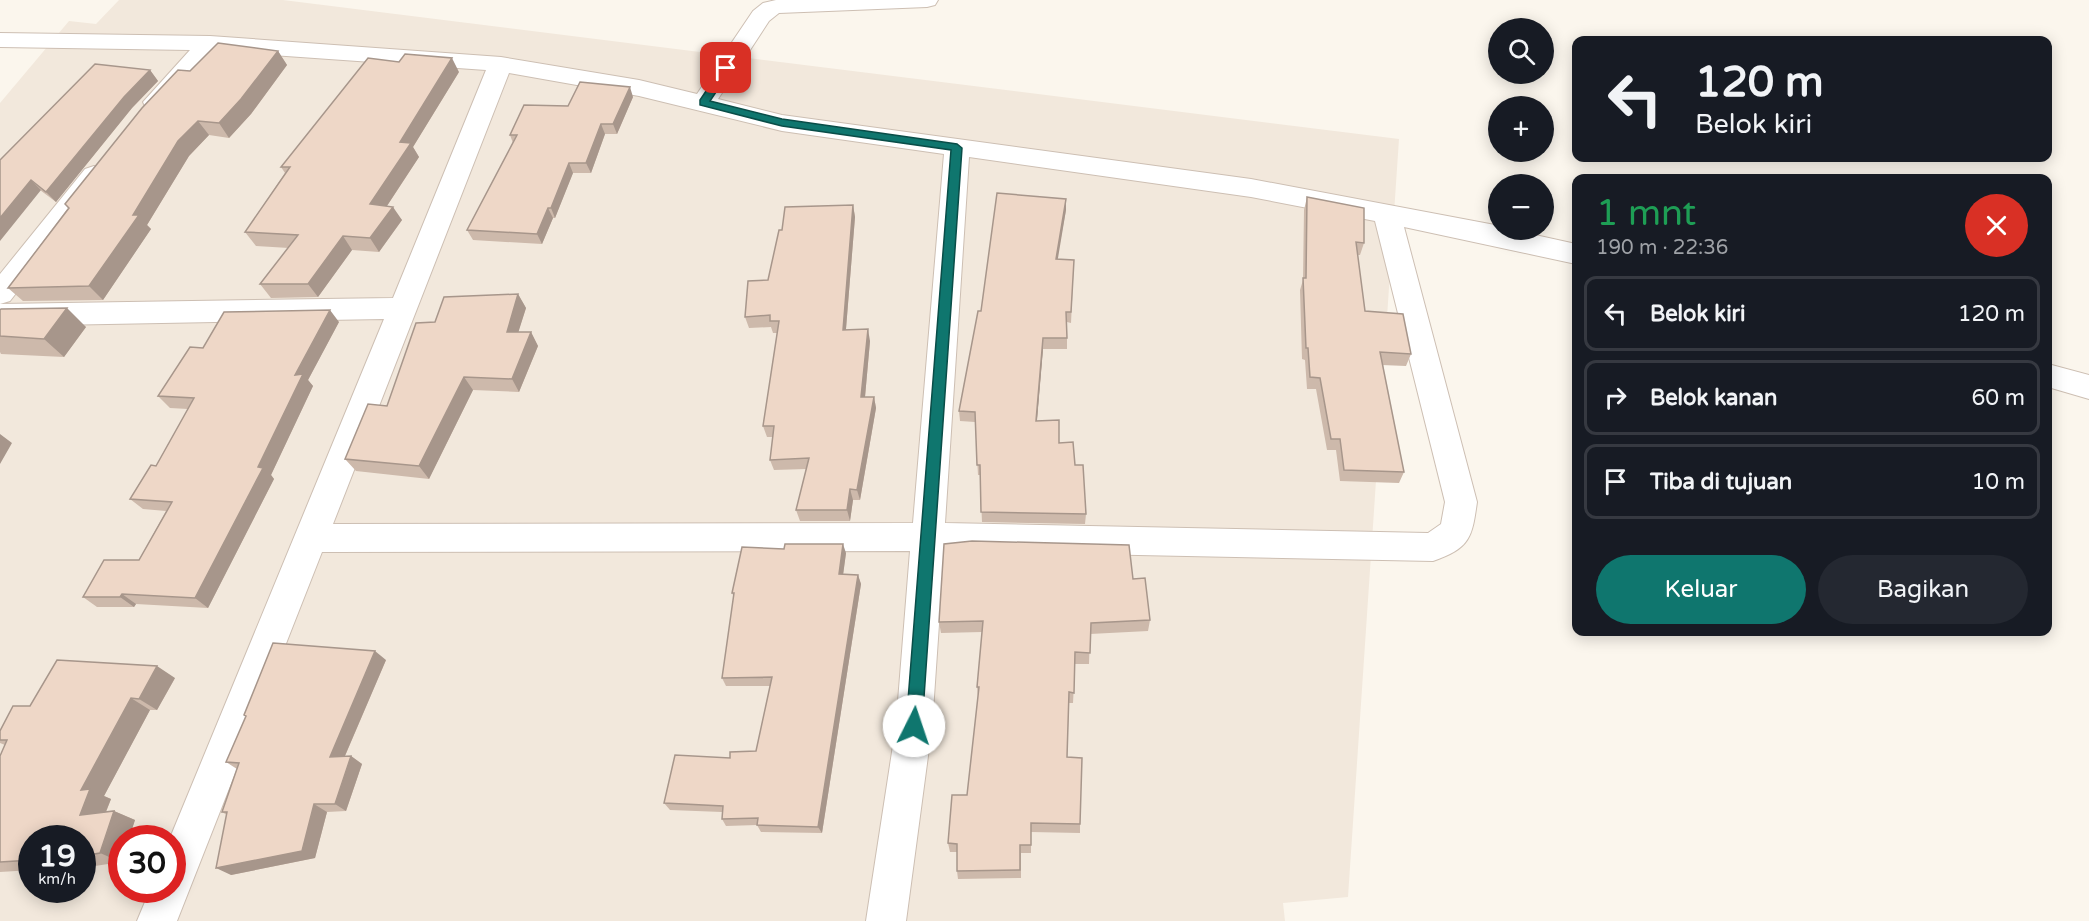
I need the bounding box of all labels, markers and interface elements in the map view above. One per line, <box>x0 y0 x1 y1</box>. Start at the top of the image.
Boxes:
map controls <box>1488 18 1554 240</box>
button: search <box>1488 18 1554 84</box>
pin <box>700 42 751 93</box>
icon: arrive <box>709 51 742 84</box>
text: 120 m <box>1695 57 1824 108</box>
icon: left <box>1596 60 1674 138</box>
button: + <box>1488 96 1554 162</box>
text: Belok kiri <box>1695 108 1812 141</box>
button: − <box>1488 174 1554 240</box>
text: 1 mnt <box>1596 192 1696 235</box>
button: close <box>1965 194 2028 257</box>
text: 190 m · 22:36 <box>1596 236 1728 260</box>
icon: left <box>1599 297 1632 330</box>
text: Belok kiri <box>1650 301 1746 327</box>
text: 120 m <box>1958 301 2025 327</box>
icon: right <box>1599 381 1632 414</box>
text: Belok kanan <box>1650 385 1777 411</box>
text: 60 m <box>1971 385 2025 411</box>
icon: arrive <box>1599 465 1632 498</box>
text: Tiba di tujuan <box>1650 469 1792 495</box>
text: 10 m <box>1971 469 2025 495</box>
button: Keluar <box>1596 555 1806 624</box>
button: Bagikan <box>1818 555 2028 624</box>
position arrow <box>882 694 946 758</box>
speed limit sign: 30 <box>108 825 186 903</box>
text: 19 <box>38 838 76 875</box>
text: km/h <box>38 870 76 888</box>

